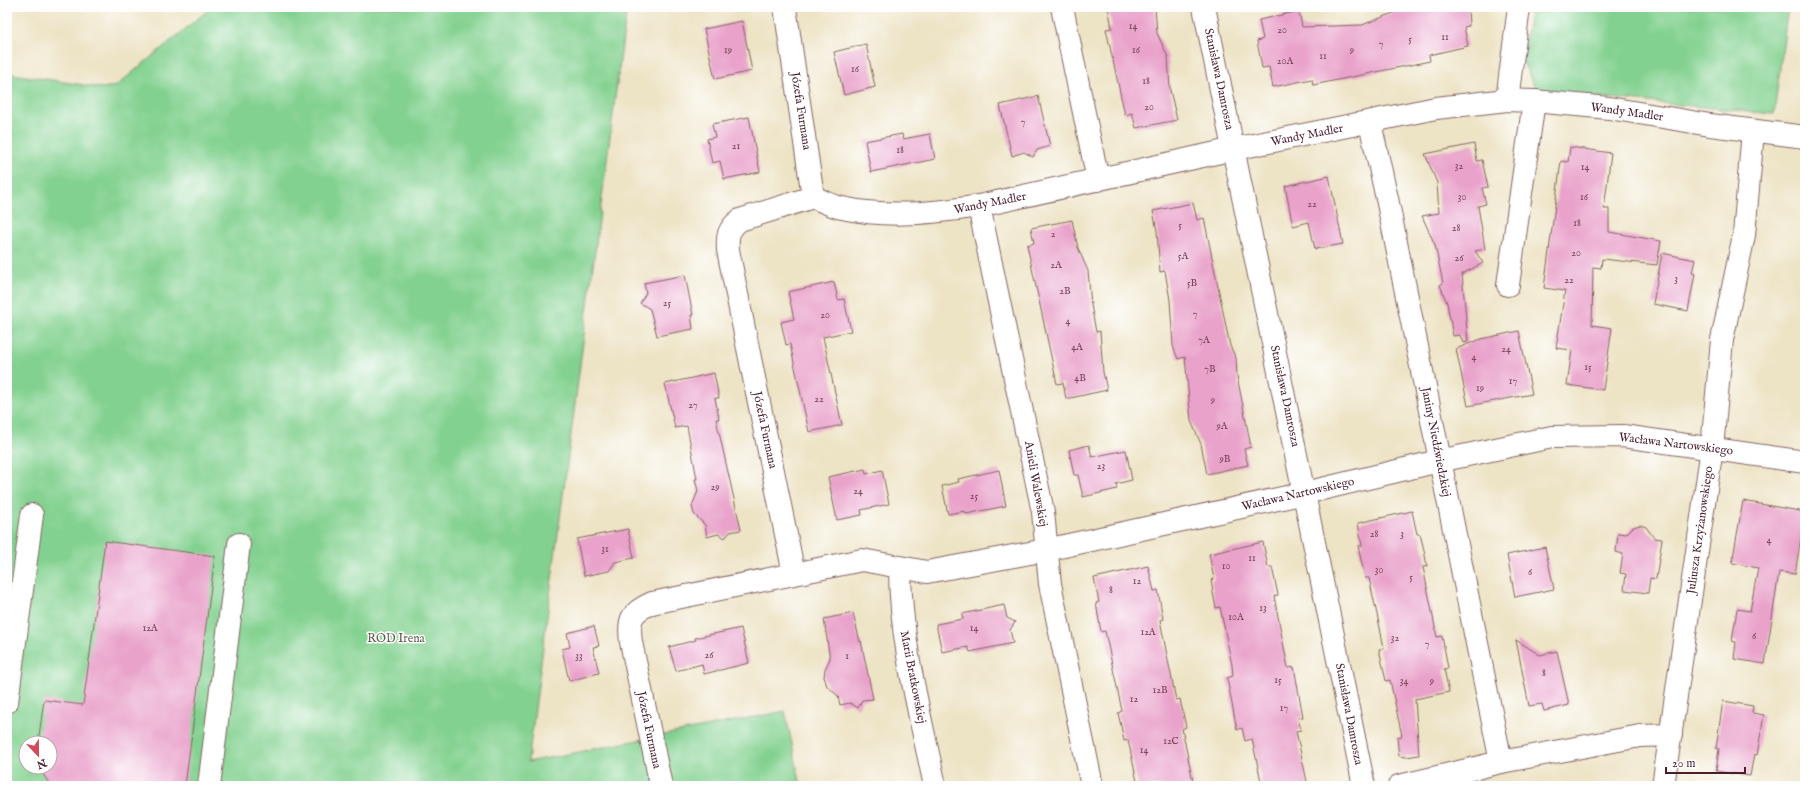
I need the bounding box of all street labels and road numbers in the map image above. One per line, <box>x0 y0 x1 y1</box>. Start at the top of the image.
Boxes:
street label: Stanisława Damrosza <box>1201 27 1237 132</box>
street label: Józefa Furmana <box>786 69 815 152</box>
street label: Wandy Madler <box>1590 99 1665 125</box>
street label: Wandy Madler <box>1270 121 1345 149</box>
street label: Wandy Madler <box>953 189 1028 217</box>
street label: Stanisława Damrosza <box>1267 344 1303 449</box>
street label: Janiny Niedźwiedzkiej <box>1417 384 1454 499</box>
street label: Józefa Furmana <box>748 388 781 471</box>
street label: Wacława Nartowskiego <box>1618 430 1735 459</box>
street label: Anieli Walewskiej <box>1021 439 1051 528</box>
street label: Juliusza Krzyżanowskiego <box>1683 464 1717 597</box>
street label: Wacława Nartowskiego <box>1240 474 1356 514</box>
street label: Marii Bratkowskiej <box>897 629 929 725</box>
street label: Stanisława Damrosza <box>1332 662 1366 767</box>
street label: Józefa Furmana <box>632 688 665 771</box>

